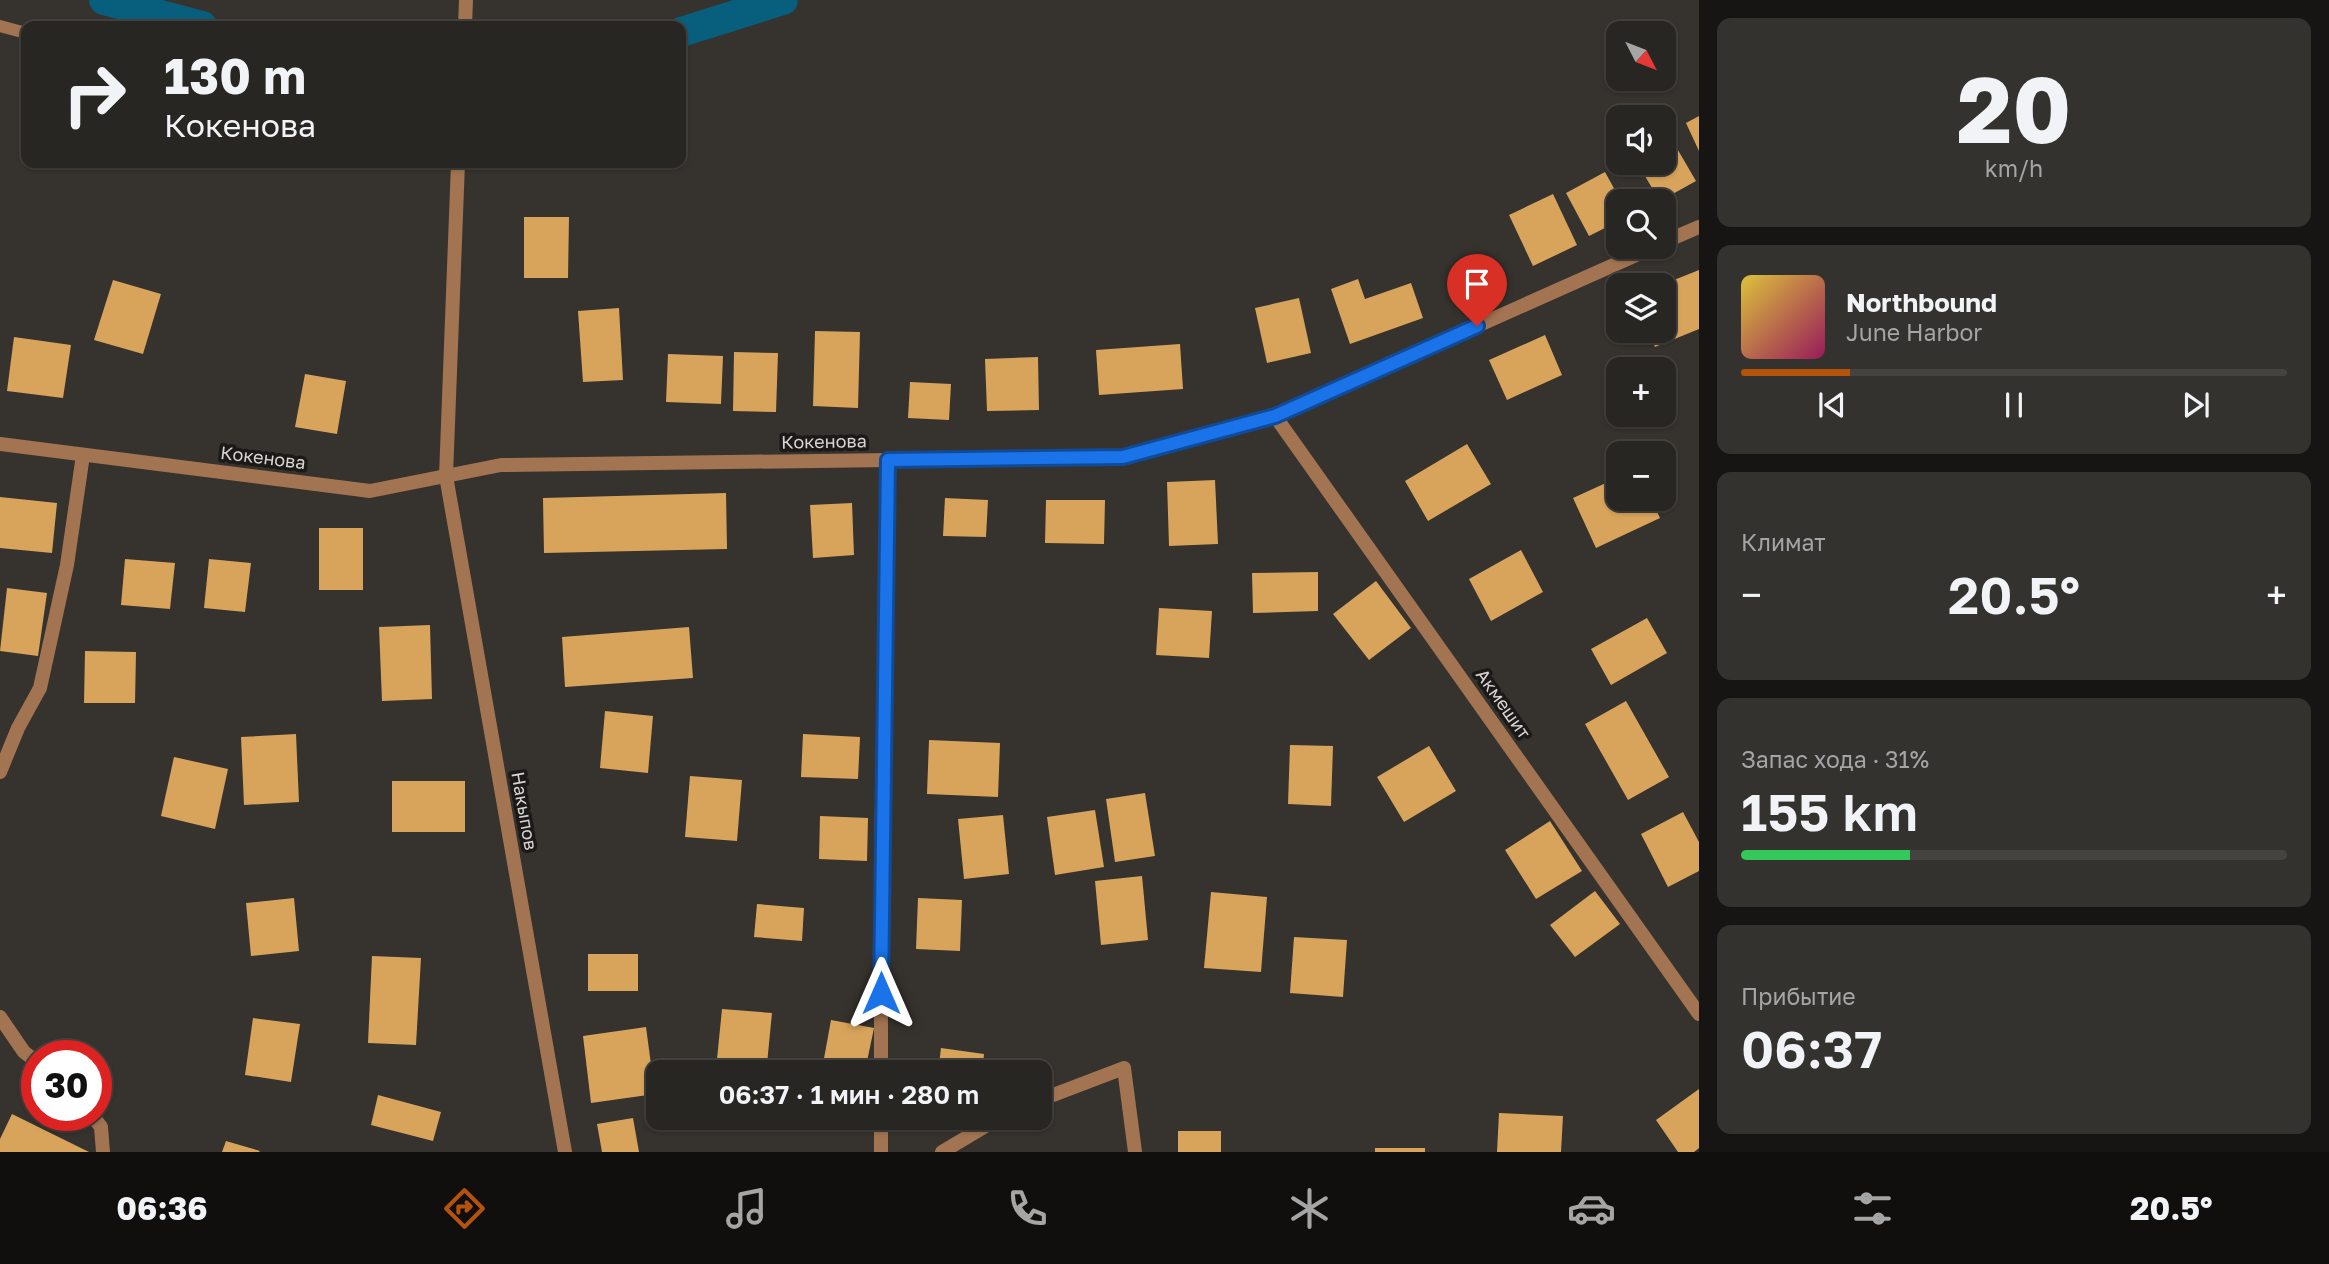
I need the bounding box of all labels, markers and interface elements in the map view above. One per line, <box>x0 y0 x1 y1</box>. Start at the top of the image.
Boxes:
north arrow <box>1606 21 1676 91</box>
map controls <box>1606 21 1676 511</box>
text: 130 m <box>164 46 306 105</box>
icon: right <box>49 49 140 140</box>
text: 20 <box>1957 54 2071 163</box>
button: sound <box>1606 105 1676 175</box>
text: Кокенова <box>164 106 316 144</box>
text: km/h <box>1985 154 2043 182</box>
button: search <box>1606 189 1676 259</box>
pin <box>1447 254 1507 326</box>
icon: arrive <box>1458 265 1496 303</box>
button: layers <box>1606 273 1676 343</box>
text: Northbound <box>1846 287 1997 318</box>
text: June Harbor <box>1846 318 1982 346</box>
button: + <box>1606 357 1676 427</box>
icon: previous <box>1813 386 1851 424</box>
icon: pause <box>1995 386 2033 424</box>
icon: next <box>2177 386 2215 424</box>
street label: Кокенова <box>781 429 867 453</box>
street label: Кокенова <box>219 441 307 473</box>
button: − <box>1606 441 1676 511</box>
text: Климат <box>1741 528 1826 556</box>
text: 20.5° <box>1948 563 2080 625</box>
text: − <box>1741 572 1762 617</box>
text: + <box>2266 572 2287 617</box>
street label: Акмешит <box>1472 664 1536 743</box>
text: Запас хода · 31% <box>1741 745 1929 773</box>
street label: Накыпов <box>507 770 543 852</box>
text: 155 km <box>1741 780 1918 842</box>
position arrow <box>844 956 918 1030</box>
text: Прибытие <box>1741 982 1856 1010</box>
text: 06:37 <box>1741 1017 1882 1079</box>
speed limit sign: 30 <box>21 1040 112 1131</box>
text: 06:37 · 1 мин · 280 m <box>719 1079 979 1110</box>
icon: directions <box>440 1184 489 1233</box>
icon: music <box>722 1184 771 1233</box>
icon: phone <box>1003 1184 1052 1233</box>
icon: climate <box>1285 1184 1334 1233</box>
icon: car <box>1567 1184 1616 1233</box>
icon: filters <box>1848 1184 1897 1233</box>
text: 06:36 <box>116 1189 208 1227</box>
text: 20.5° <box>2130 1189 2213 1227</box>

